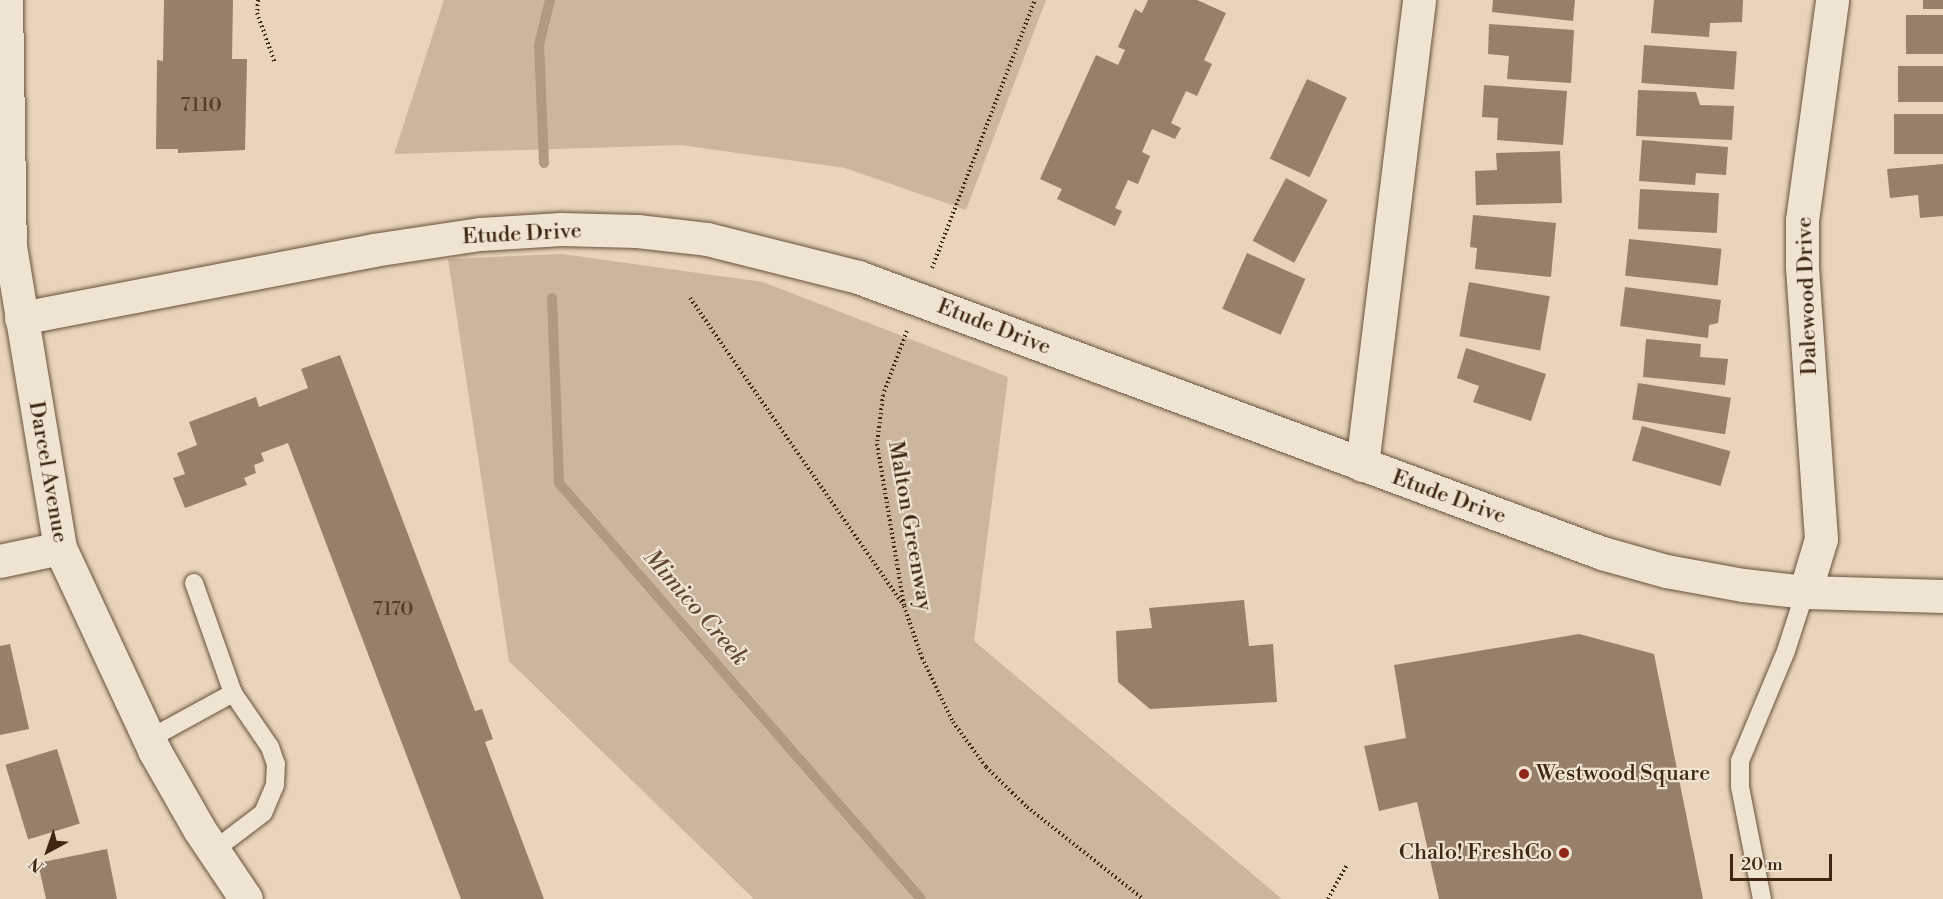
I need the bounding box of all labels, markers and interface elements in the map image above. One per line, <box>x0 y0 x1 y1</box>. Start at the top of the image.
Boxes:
house number: 7110 <box>180 93 222 117</box>
street label: Dalewood Drive <box>1791 216 1823 376</box>
street label: Etude Drive <box>462 218 582 250</box>
street label: Etude Drive <box>933 293 1055 361</box>
street label: Darcel Avenue <box>23 399 73 545</box>
street label: Malton Greenway <box>882 439 938 613</box>
street label: Etude Drive <box>1388 464 1510 530</box>
water label: Mimico Creek <box>636 544 754 672</box>
house number: 7170 <box>372 597 414 621</box>
place label: Westwood Square <box>1536 761 1710 787</box>
marker: Westwood Square <box>1517 767 1531 781</box>
north arrow <box>18 821 78 881</box>
place label: Chalo! FreshCo <box>1399 840 1552 866</box>
scale bar <box>1733 842 1835 880</box>
marker: Chalo! FreshCo <box>1557 846 1571 860</box>
text: N <box>25 853 48 877</box>
text: 20 m <box>1741 853 1783 876</box>

